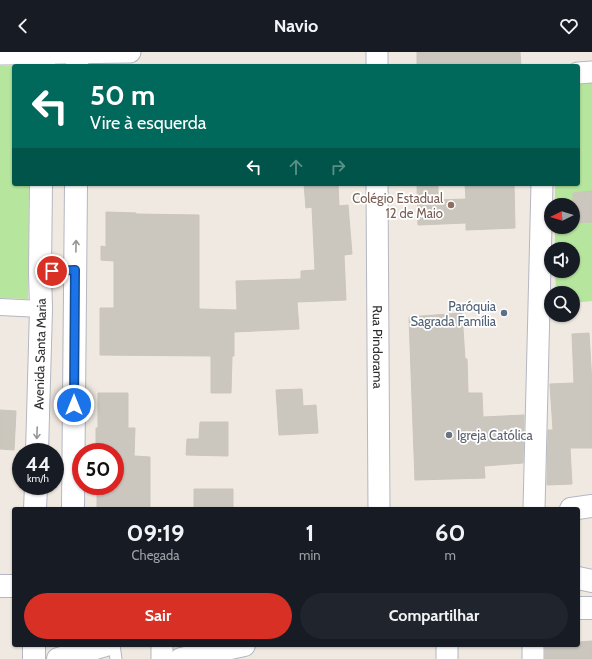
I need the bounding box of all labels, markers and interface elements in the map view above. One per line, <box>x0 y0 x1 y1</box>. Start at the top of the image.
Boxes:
icon: back <box>12 15 34 37</box>
text: Navio <box>274 15 318 37</box>
icon: heart <box>558 15 580 37</box>
text: 50 m <box>90 78 155 112</box>
icon: left <box>24 80 76 132</box>
text: Vire à esquerda <box>90 112 206 134</box>
icon: left <box>243 156 265 178</box>
icon: ahead <box>285 156 307 178</box>
icon: right <box>327 156 349 178</box>
place label: Colégio Estadual 12 de Maio <box>352 190 443 221</box>
north arrow <box>544 198 580 234</box>
map controls <box>544 198 580 322</box>
marker: Colégio Estadual 12 de Maio <box>446 200 456 210</box>
one-way arrow <box>72 240 80 253</box>
button: sound <box>544 242 580 278</box>
pin <box>35 254 69 288</box>
icon: arrive <box>41 260 63 282</box>
button: search <box>544 286 580 322</box>
street label: Avenida Santa Maria <box>30 297 49 410</box>
place label: Paróquia Sagrada Família <box>411 298 497 329</box>
street label: Rua Pindorama <box>370 305 386 389</box>
marker: Paróquia Sagrada Família <box>499 308 509 318</box>
position arrow <box>53 384 95 426</box>
one-way arrow <box>33 426 41 439</box>
place label: Igreja Católica <box>457 427 533 444</box>
marker: Igreja Católica <box>444 430 454 440</box>
speed limit sign: 50 <box>72 443 124 495</box>
text: 44 <box>26 452 50 476</box>
text: km/h <box>27 472 49 485</box>
text: 09:19 <box>127 518 185 547</box>
text: 1 <box>305 518 314 547</box>
text: 60 <box>435 518 465 547</box>
text: Chegada <box>132 547 180 563</box>
text: min <box>299 547 321 563</box>
text: m <box>445 547 456 563</box>
button: Sair <box>24 593 292 639</box>
button: Compartilhar <box>300 593 568 639</box>

